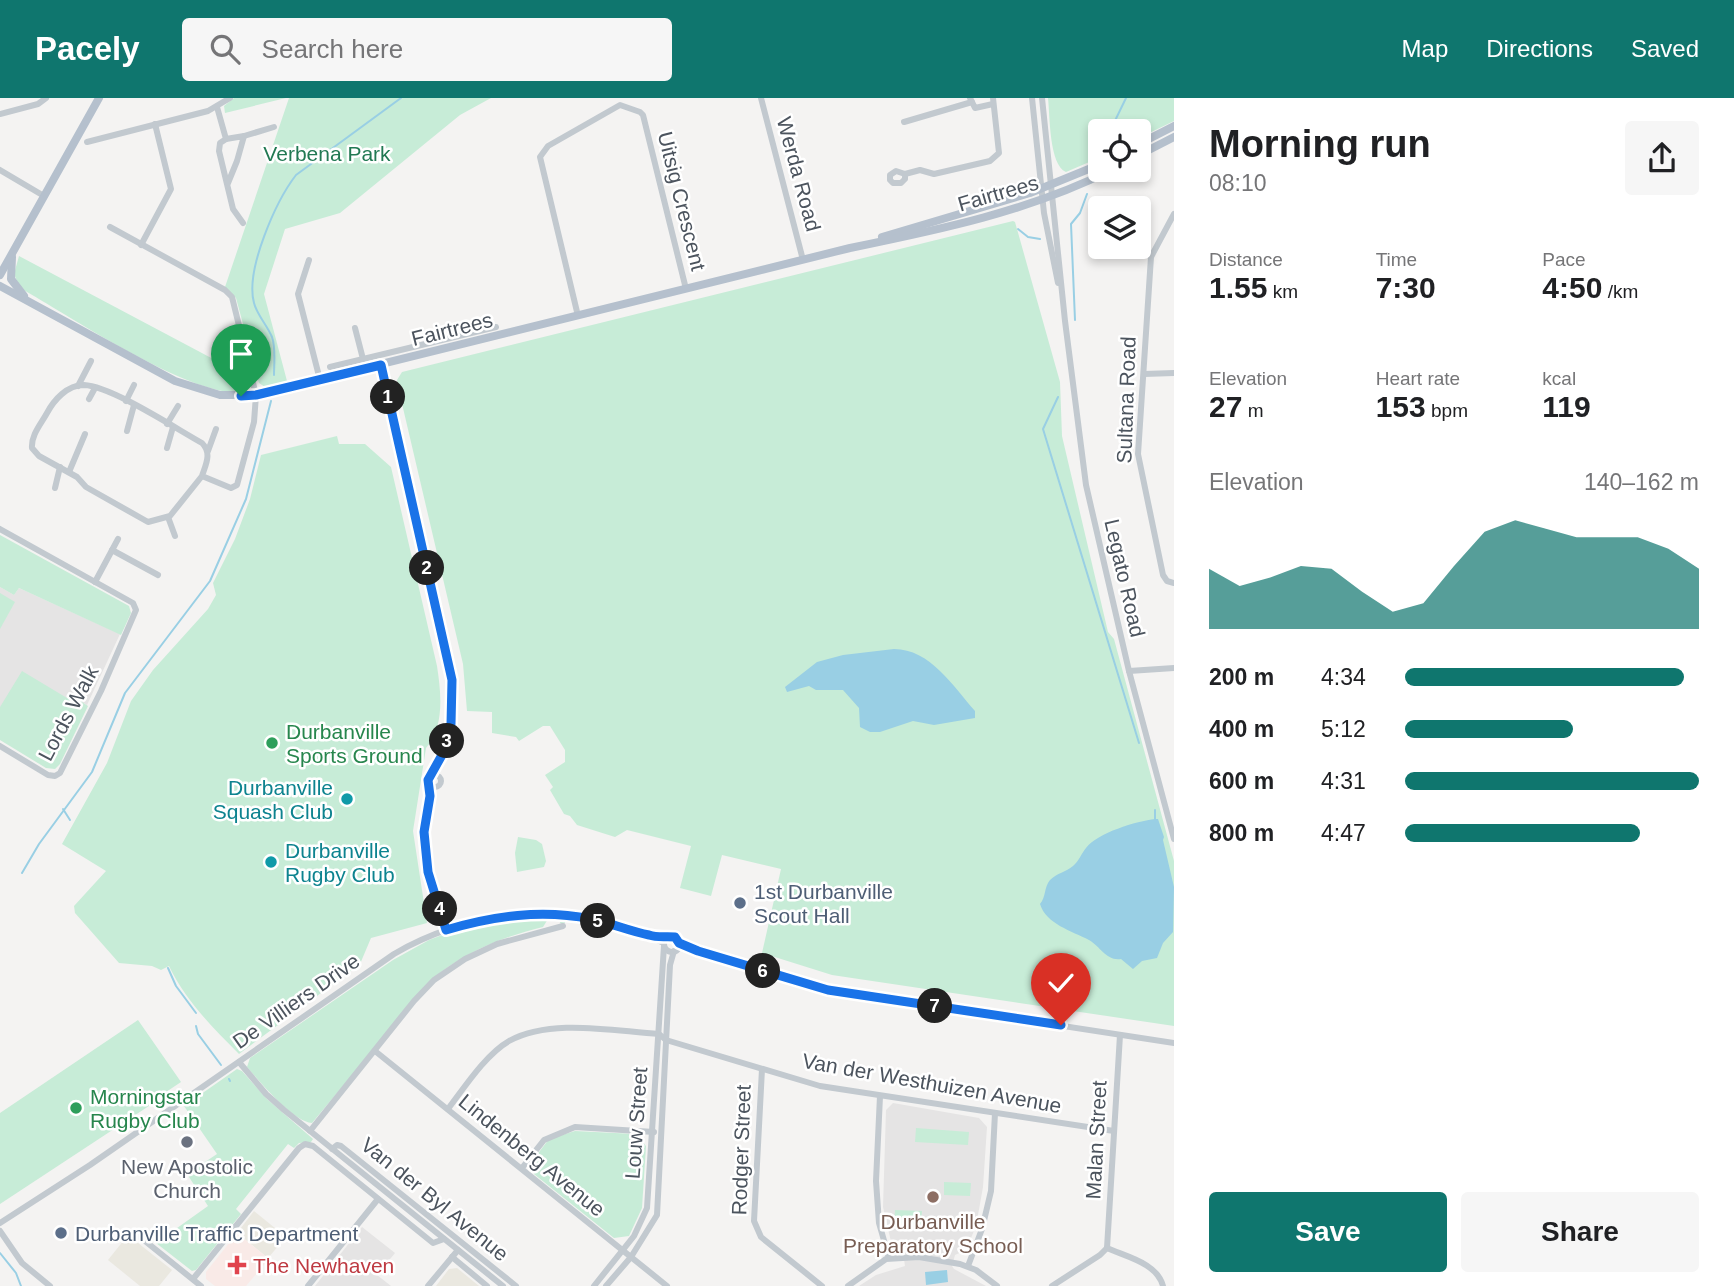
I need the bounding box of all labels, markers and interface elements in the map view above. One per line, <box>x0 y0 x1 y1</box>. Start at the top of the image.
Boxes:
search box <box>182 18 672 81</box>
text: Pacely <box>35 30 140 67</box>
icon: search <box>206 30 244 68</box>
text: Search here <box>262 34 403 64</box>
text: Map <box>1402 35 1448 62</box>
text: Directions <box>1486 35 1593 62</box>
text: Saved <box>1631 35 1699 62</box>
street label: Werda Road <box>773 114 825 234</box>
map controls <box>1088 119 1151 259</box>
button: locate <box>1088 119 1151 182</box>
button: share <box>1625 121 1699 195</box>
text: Morning run <box>1209 123 1431 165</box>
street label: Uitsig Crescent <box>654 129 710 273</box>
park label: Verbena Park <box>263 142 391 165</box>
text: 08:10 <box>1209 170 1267 196</box>
street label: Fairtrees <box>955 171 1041 215</box>
button: layers <box>1088 196 1151 259</box>
text: Distance <box>1209 249 1283 270</box>
text: Time <box>1376 249 1417 270</box>
text: Pace <box>1542 249 1586 270</box>
text: 1.55 <box>1209 271 1267 304</box>
text: 7:30 <box>1376 271 1436 304</box>
text: 4:50 <box>1542 271 1602 304</box>
text: km <box>1267 281 1298 302</box>
text: /km <box>1602 281 1638 302</box>
street label: Fairtrees <box>409 308 495 350</box>
pin <box>211 324 271 396</box>
icon: arrive <box>222 335 260 373</box>
street label: Sultana Road <box>1112 336 1140 464</box>
text: Elevation <box>1209 368 1287 389</box>
text: Heart rate <box>1376 368 1460 389</box>
text: kcal <box>1542 368 1576 389</box>
pin: 1 <box>370 380 406 414</box>
text: 1 <box>382 386 393 407</box>
text: 27 <box>1209 390 1242 423</box>
text: 153 <box>1376 390 1426 423</box>
text: 119 <box>1542 390 1591 423</box>
text: m <box>1242 400 1263 421</box>
text: bpm <box>1426 400 1468 421</box>
text: Elevation <box>1209 469 1304 495</box>
text: 140–162 m <box>1584 469 1699 495</box>
street label: Legato Road <box>1100 517 1150 639</box>
pin: 2 <box>410 550 444 586</box>
text: 2 <box>421 557 432 578</box>
street label: Lords Walk <box>33 661 103 764</box>
text: 200 m <box>1209 664 1274 690</box>
text: 4:34 <box>1321 664 1366 690</box>
text: 400 m <box>1209 716 1274 742</box>
text: 5:12 <box>1321 716 1366 742</box>
place label: Durbanville Sports Ground <box>286 720 423 767</box>
pin: 3 <box>430 724 464 758</box>
text: 3 <box>441 730 452 751</box>
marker: Durbanville Sports Ground <box>264 735 280 751</box>
text: 600 m <box>1209 768 1274 794</box>
text: 4:31 <box>1321 768 1366 794</box>
place label: Durbanville Squash Club <box>213 776 333 823</box>
marker: Durbanville Squash Club <box>339 791 355 807</box>
text: 800 m <box>1209 820 1274 846</box>
text: 4:47 <box>1321 820 1366 846</box>
place label: Durbanville Rugby Club <box>285 839 395 886</box>
marker: Durbanville Rugby Club <box>263 854 279 870</box>
place label: 1st Durbanville Scout Hall <box>754 880 893 927</box>
pin: 4 <box>422 892 458 926</box>
marker: 1st Durbanville Scout Hall <box>732 895 748 911</box>
text: 4 <box>434 898 445 919</box>
pin: 5 <box>580 904 616 938</box>
text: 5 <box>592 910 603 931</box>
street label: De Villiers Drive <box>228 949 364 1053</box>
pin <box>1031 953 1091 1025</box>
pin: 6 <box>746 954 780 988</box>
text: 6 <box>757 960 768 981</box>
icon: check <box>1042 964 1080 1002</box>
pin: 7 <box>918 988 953 1024</box>
text: 7 <box>929 995 940 1016</box>
street label: Van der Westhuizen Avenue <box>801 1049 1063 1117</box>
street label: Louw Street <box>621 1066 651 1180</box>
street label: Malan Street <box>1081 1080 1111 1200</box>
street label: Rodger Street <box>727 1084 755 1216</box>
place label: Morningstar Rugby Club <box>90 1085 201 1132</box>
street label: Lindenberg Avenue <box>455 1089 609 1221</box>
marker: Morningstar Rugby Club <box>68 1100 84 1116</box>
street label: Van der Byl Avenue <box>357 1133 513 1265</box>
marker: New Apostolic Church <box>179 1134 195 1150</box>
place label: New Apostolic Church <box>121 1155 253 1202</box>
marker: Durbanville Preparatory School <box>925 1189 941 1205</box>
button: Save <box>1209 1192 1447 1272</box>
button: Share <box>1461 1192 1699 1272</box>
place label: Durbanville Preparatory School <box>843 1210 1023 1257</box>
place label: Durbanville Traffic Department <box>75 1222 358 1245</box>
marker: Durbanville Traffic Department <box>53 1225 69 1241</box>
place label: The Newhaven <box>253 1254 394 1277</box>
marker: The Newhaven <box>227 1255 247 1275</box>

